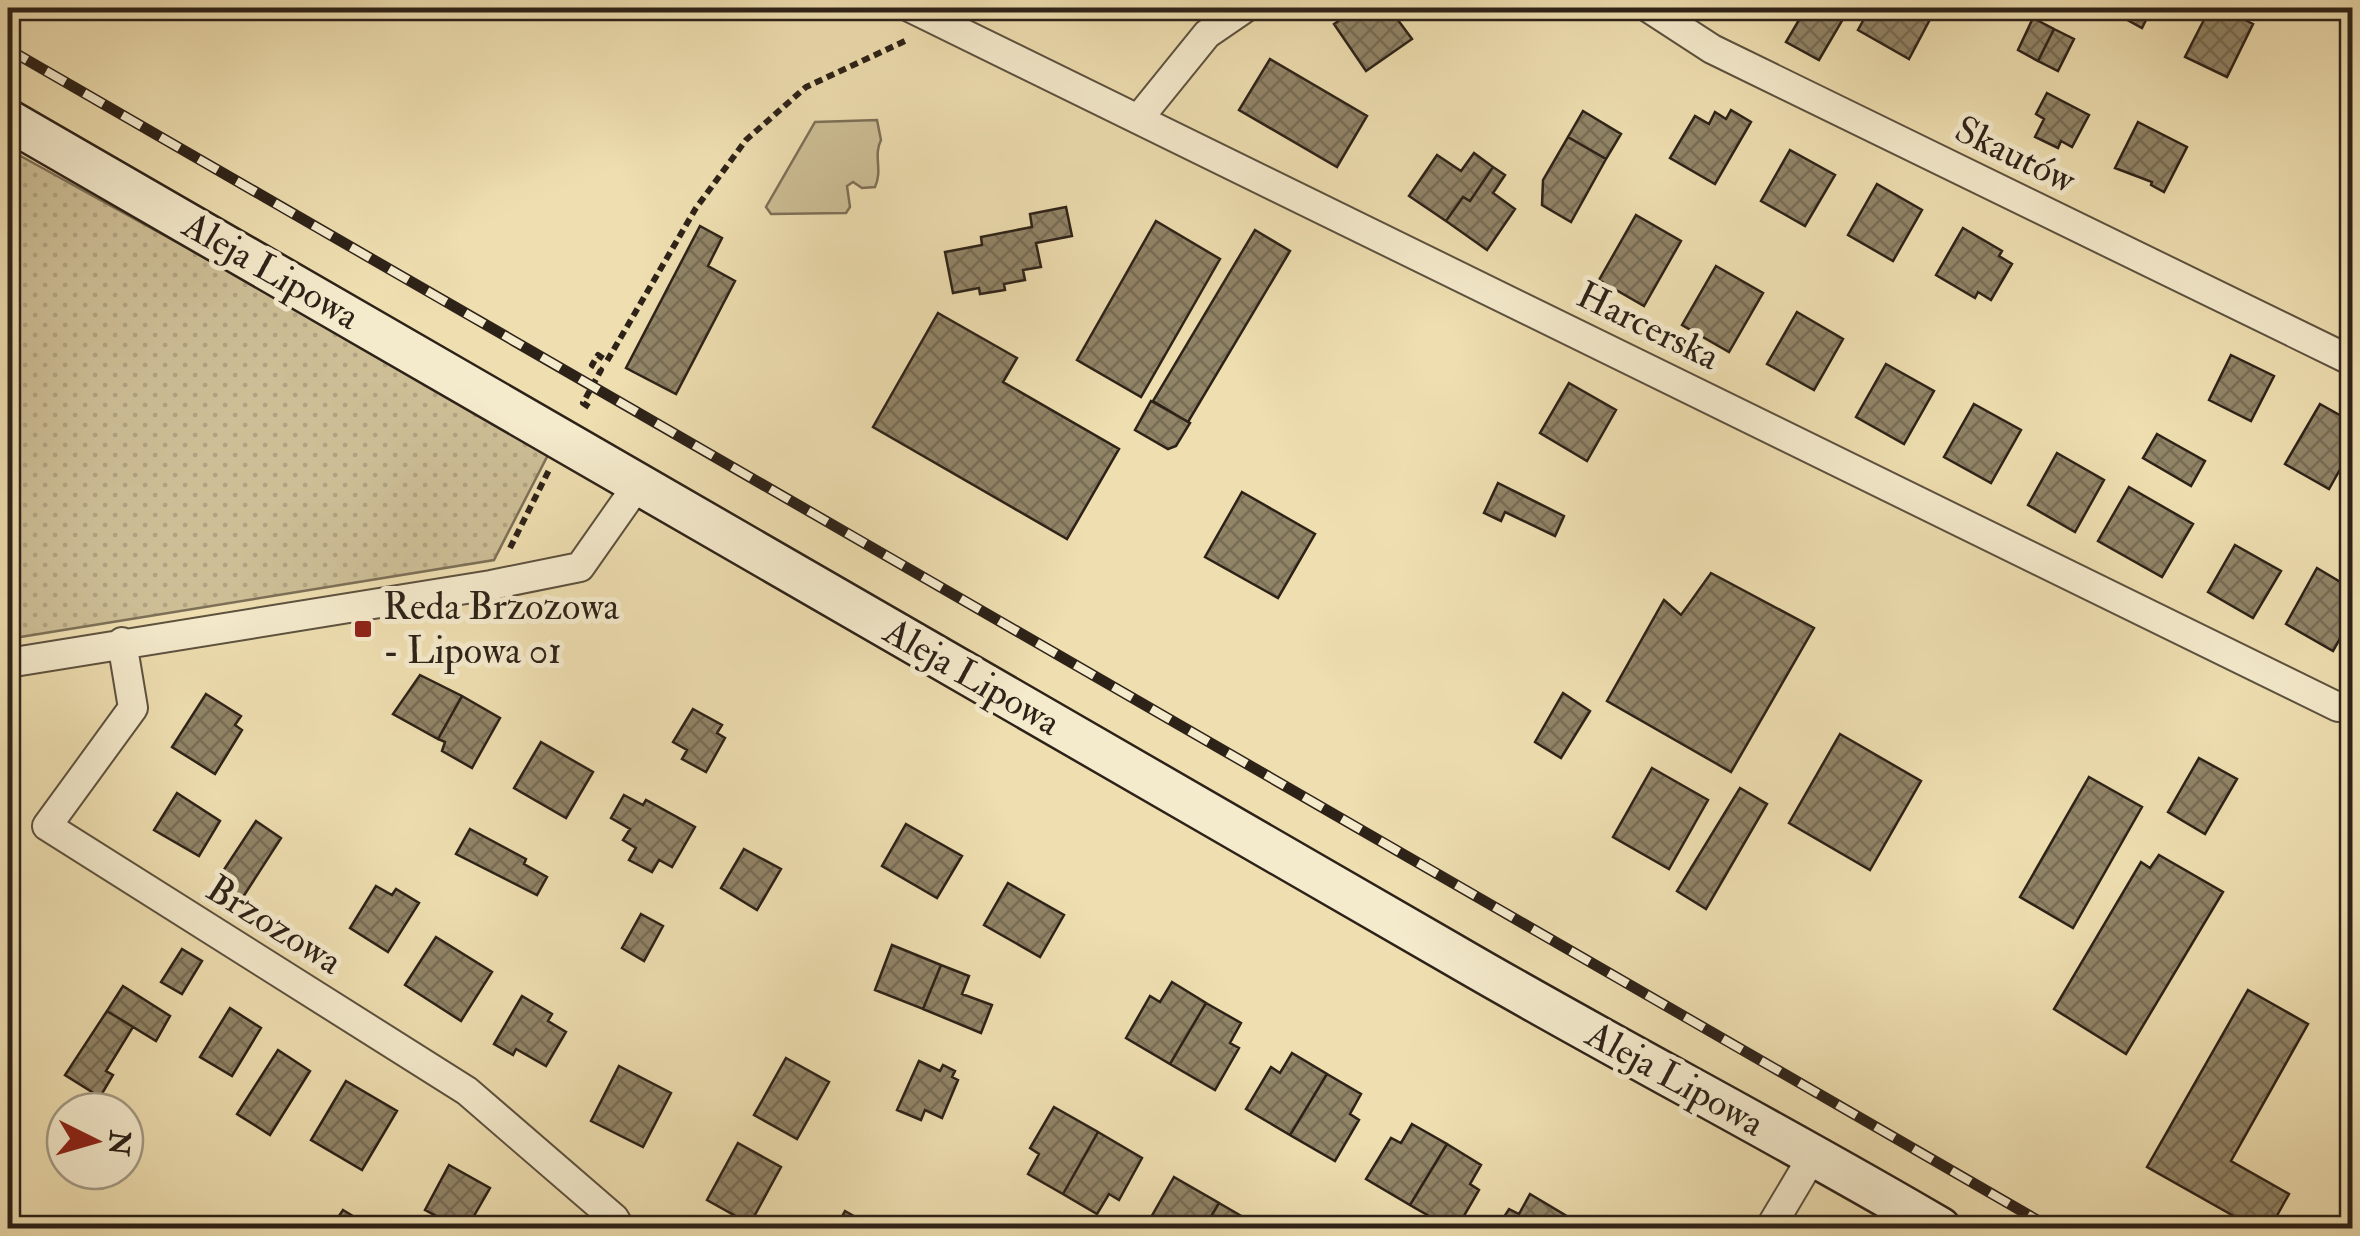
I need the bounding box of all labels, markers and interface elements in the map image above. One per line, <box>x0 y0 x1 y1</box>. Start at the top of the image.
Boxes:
street label: Skautów <box>1947 105 2083 205</box>
street label: Aleja Lipowa <box>173 201 368 341</box>
street label: Harcerska <box>1569 271 1727 381</box>
place label: Reda Brzozowa - Lipowa 01 <box>383 583 619 675</box>
street label: Aleja Lipowa <box>874 607 1069 747</box>
marker: Reda Brzozowa - Lipowa 01 <box>352 618 374 640</box>
street label: Brzozowa <box>197 865 351 986</box>
street label: Aleja Lipowa <box>1577 1010 1773 1148</box>
north arrow <box>45 1091 145 1191</box>
text: N <box>100 1128 137 1158</box>

